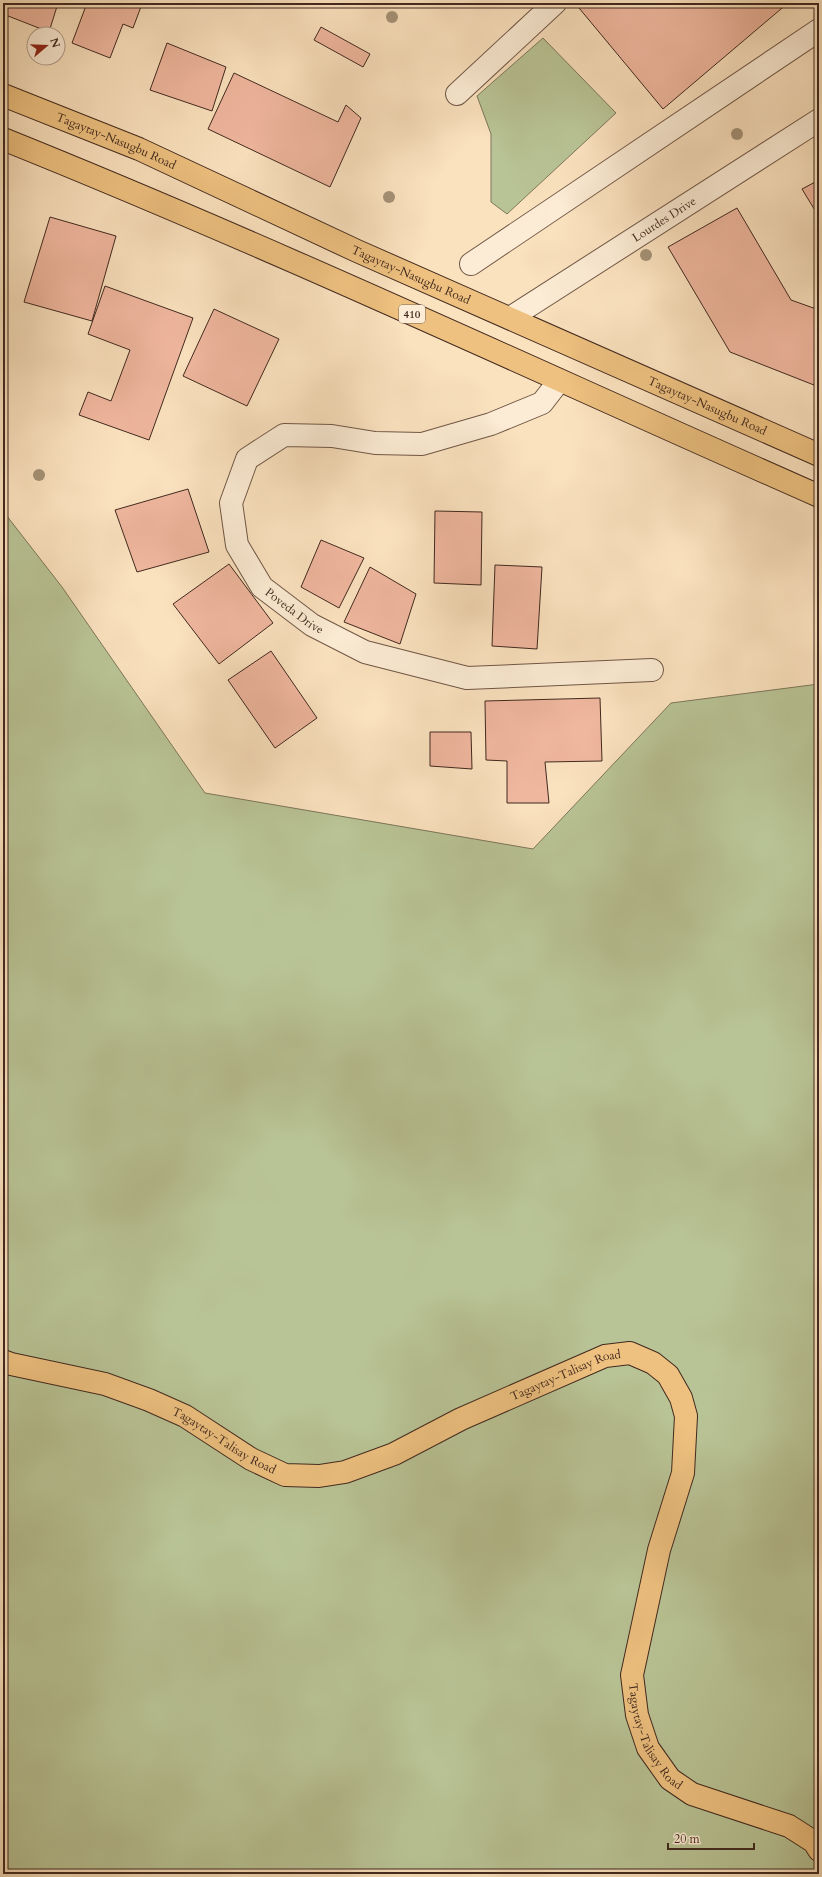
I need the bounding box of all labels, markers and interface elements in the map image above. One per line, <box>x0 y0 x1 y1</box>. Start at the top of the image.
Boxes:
north arrow <box>26 26 66 66</box>
text: N <box>46 36 64 50</box>
street label: Tagaytay-Nasugbu Road <box>54 109 179 173</box>
street label: Lourdes Drive <box>629 193 699 246</box>
street label: Tagaytay-Nasugbu Road <box>349 242 473 308</box>
road number: 410 <box>399 305 425 323</box>
street label: Tagaytay-Nasugbu Road <box>645 372 770 439</box>
street label: Poveda Drive <box>262 584 326 638</box>
street label: Tagaytay-Talisay Road <box>508 1346 622 1405</box>
street label: Tagaytay-Talisay Road <box>170 1403 279 1478</box>
street label: Tagaytay-Talisay Road <box>625 1682 686 1794</box>
scale bar <box>668 1825 754 1851</box>
text: 20 m <box>674 1831 701 1847</box>

